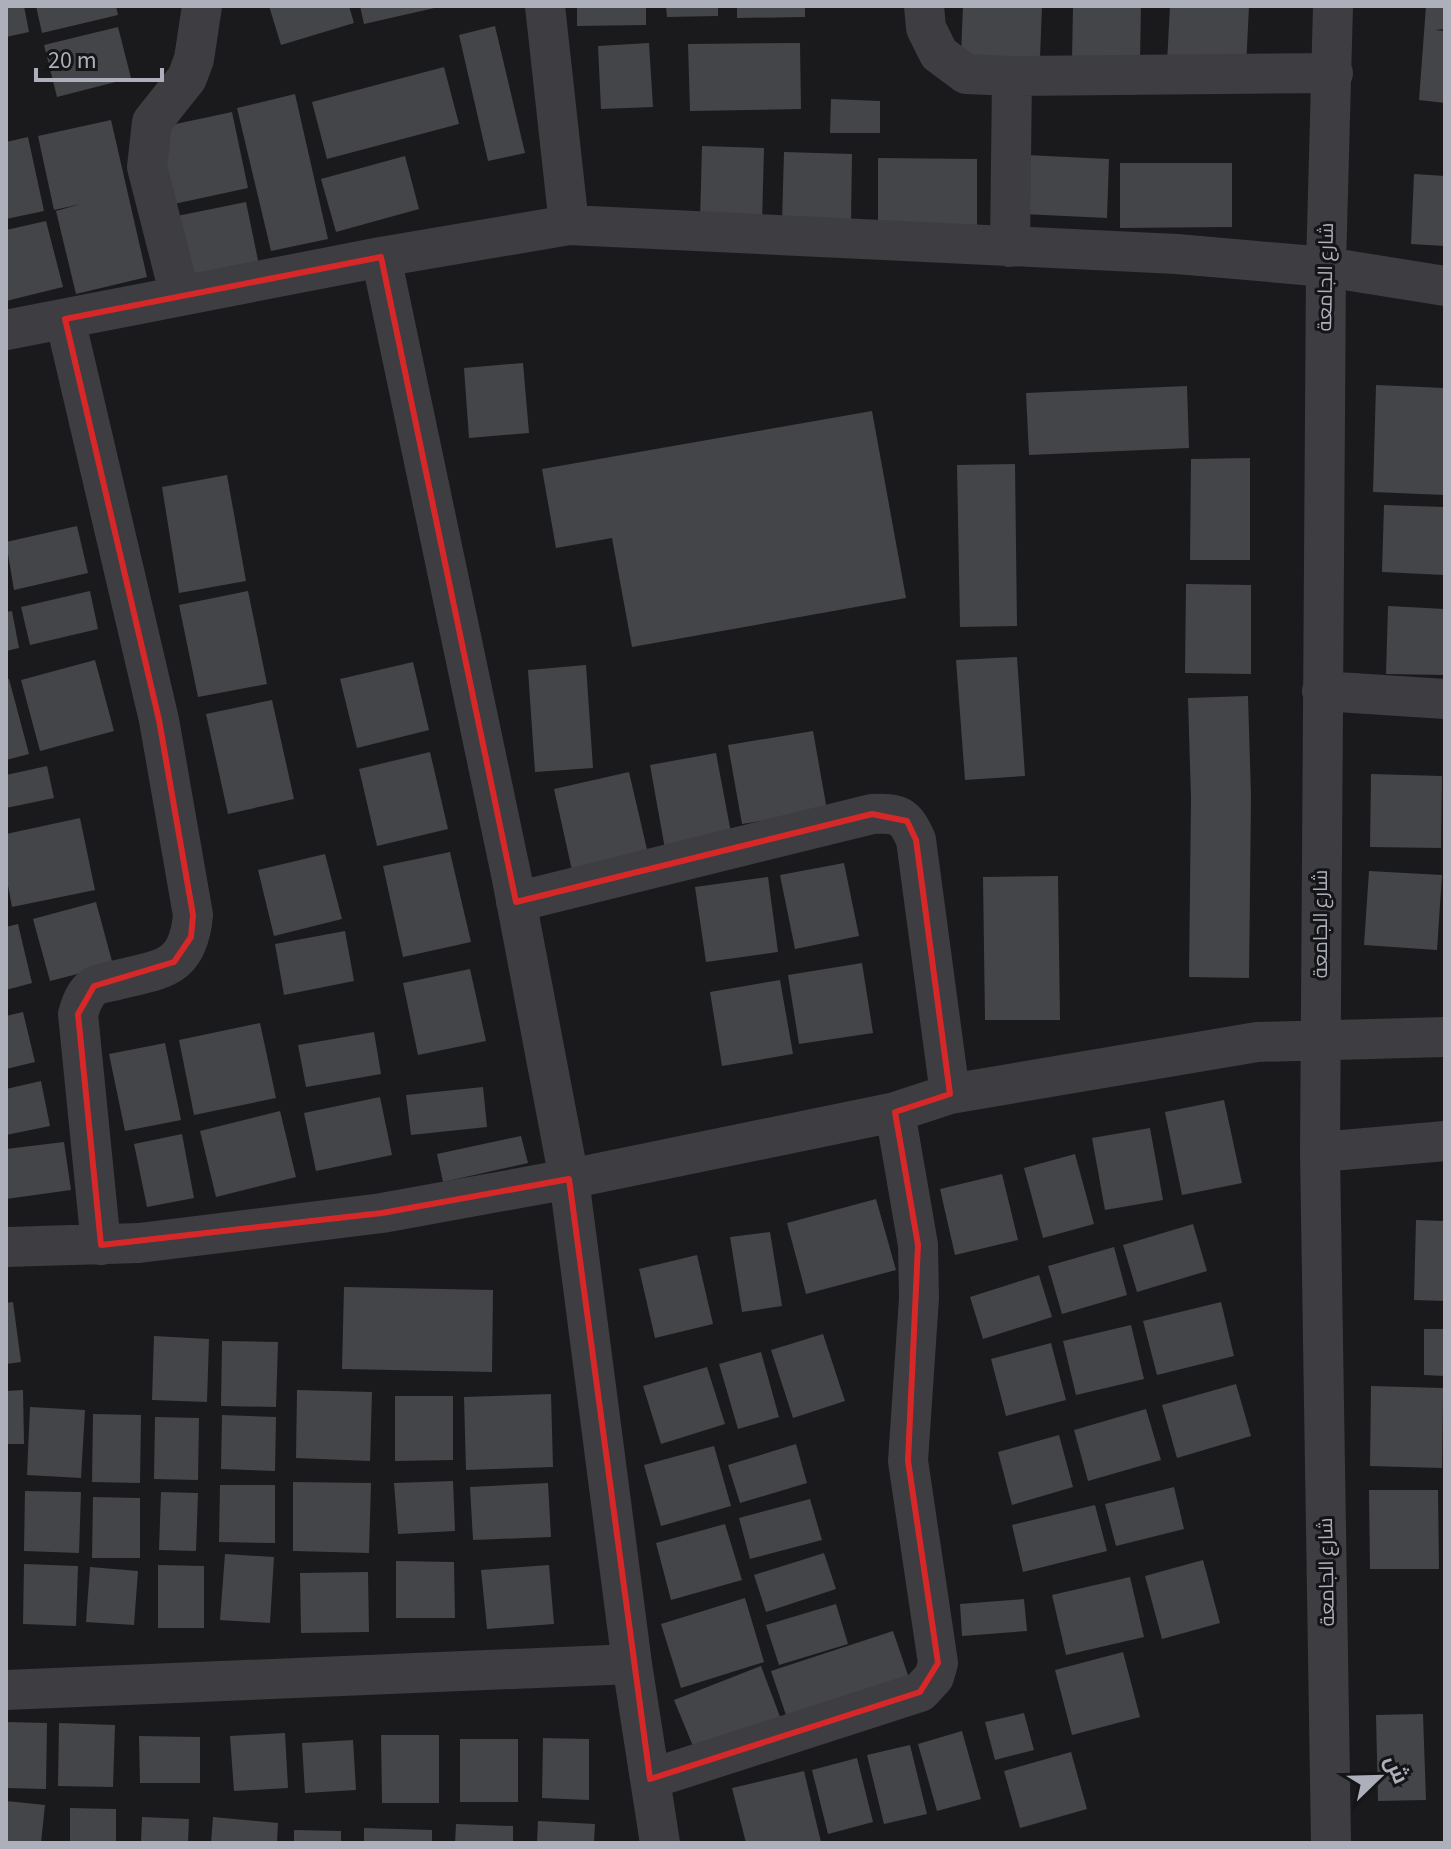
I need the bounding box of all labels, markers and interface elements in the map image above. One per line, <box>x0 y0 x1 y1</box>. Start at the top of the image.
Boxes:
scale bar <box>36 32 162 82</box>
text: 20 m <box>48 43 97 78</box>
street label: شارع الجامعة <box>1311 222 1341 332</box>
street label: شارع الجامعة <box>1307 870 1335 978</box>
street label: شارع الجامعة <box>1312 1517 1342 1627</box>
north arrow <box>1339 1737 1419 1817</box>
text: ش <box>1376 1750 1417 1789</box>

